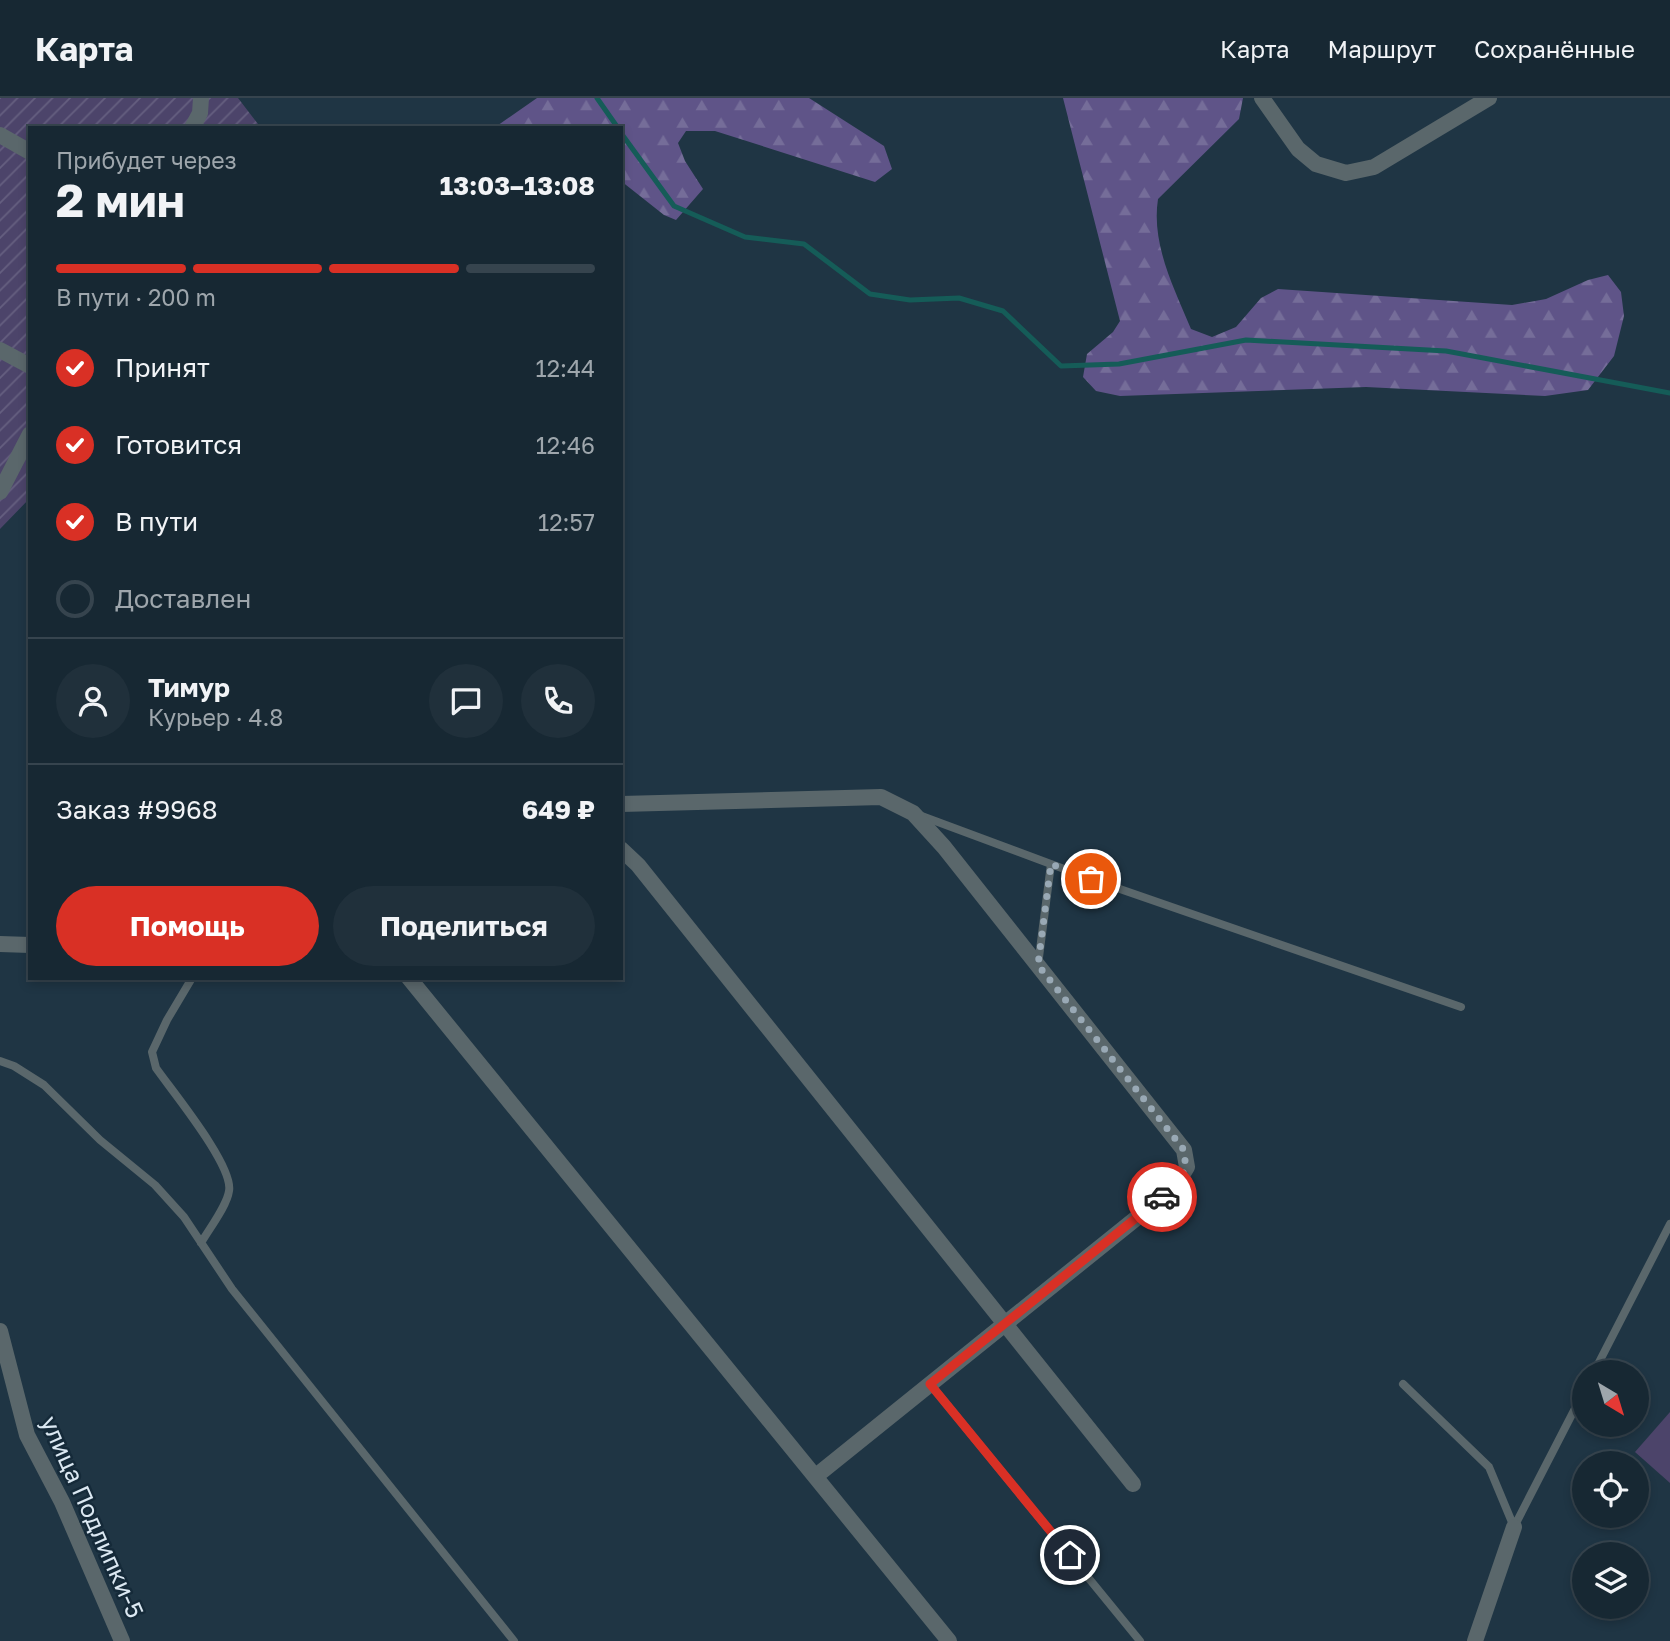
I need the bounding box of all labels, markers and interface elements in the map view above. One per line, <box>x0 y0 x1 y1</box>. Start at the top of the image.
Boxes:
text: Карта <box>35 29 134 68</box>
text: Карта <box>1220 34 1290 63</box>
text: Маршрут <box>1328 34 1436 63</box>
text: Сохранённые <box>1474 34 1635 63</box>
text: Прибудет через <box>56 146 237 174</box>
text: 13:03–13:08 <box>440 170 595 201</box>
text: 2 мин <box>56 172 185 227</box>
text: В пути · 200 m <box>56 283 216 311</box>
icon: check <box>56 349 94 387</box>
text: Принят <box>115 352 210 383</box>
text: 12:44 <box>536 354 595 382</box>
icon: check <box>56 426 94 464</box>
text: Готовится <box>115 429 242 460</box>
text: 12:46 <box>536 431 595 459</box>
icon: check <box>56 503 94 541</box>
text: В пути <box>115 506 198 537</box>
text: 12:57 <box>538 508 595 536</box>
text: Доставлен <box>115 583 251 614</box>
button: person <box>56 664 130 738</box>
button: chat <box>429 664 503 738</box>
button: phone <box>521 664 595 738</box>
text: Тимур <box>148 672 230 703</box>
text: Курьер · 4.8 <box>148 703 283 731</box>
text: Заказ #9968 <box>56 794 218 825</box>
text: 649 ₽ <box>522 794 595 825</box>
pin <box>1061 849 1121 909</box>
icon: bag <box>1072 860 1110 898</box>
button: Помощь <box>56 886 319 966</box>
button: Поделиться <box>333 886 595 966</box>
courier <box>1127 1162 1197 1232</box>
icon: car <box>1143 1178 1181 1216</box>
north arrow <box>1572 1360 1648 1437</box>
map controls <box>1572 1360 1649 1619</box>
street label: улица Подлипки-5 <box>36 1411 151 1622</box>
button: locate <box>1572 1451 1649 1528</box>
pin <box>1040 1525 1100 1585</box>
icon: home <box>1051 1536 1089 1574</box>
button: layers <box>1572 1542 1649 1619</box>

